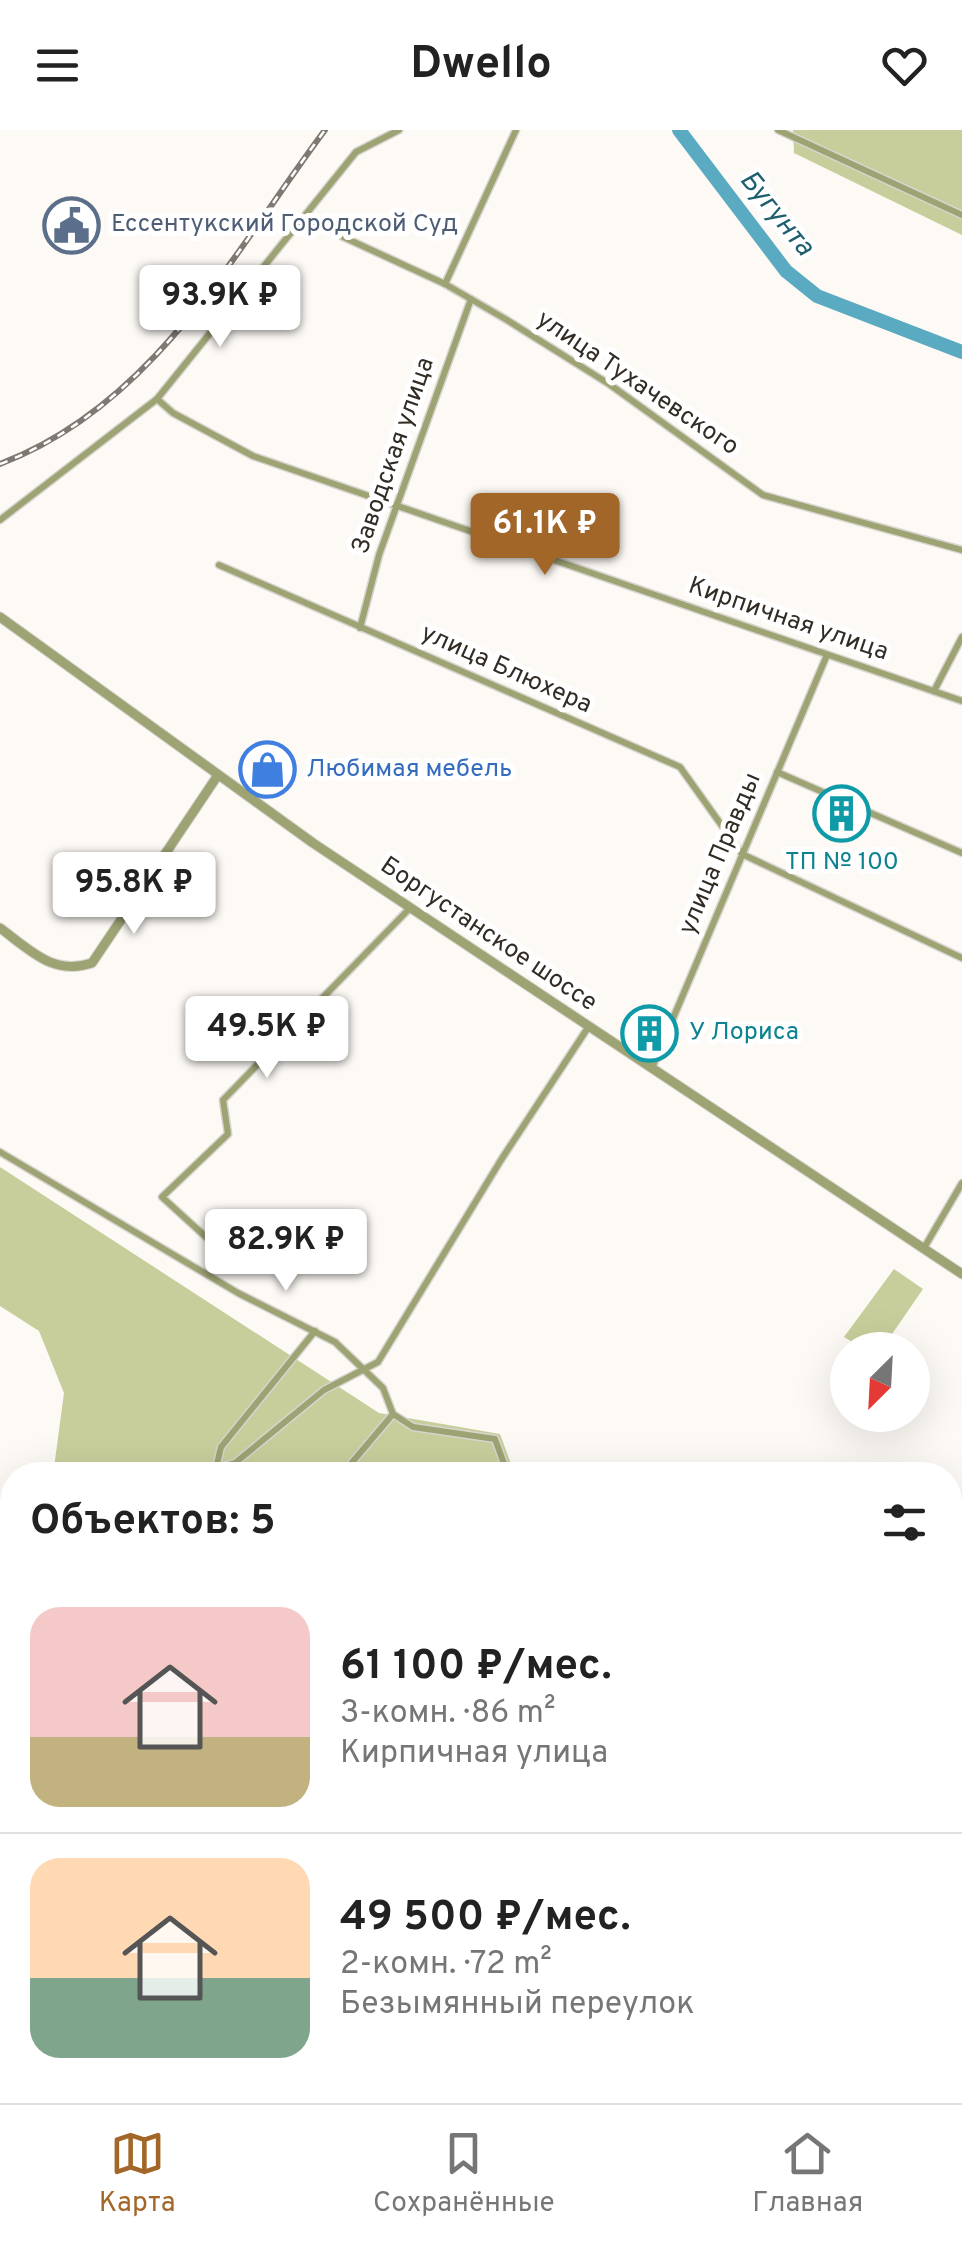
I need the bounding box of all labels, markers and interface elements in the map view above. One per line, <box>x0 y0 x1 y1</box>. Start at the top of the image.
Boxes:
text: Dwello <box>410 37 552 94</box>
icon: menu <box>30 38 85 93</box>
icon: heart <box>877 38 932 93</box>
water label: Бугунта <box>731 164 822 265</box>
public building icon: Ессентукский Городской Суд <box>42 195 102 255</box>
place label: Ессентукский Городской Суд <box>111 209 458 241</box>
pin: 93.9K ₽ <box>128 265 312 350</box>
text: 93.9K ₽ <box>161 277 279 317</box>
street label: улица Тухачевского <box>530 304 744 464</box>
street label: Заводская улица <box>345 354 443 558</box>
pin: 61.1K ₽ <box>453 493 637 578</box>
text: 61.1K ₽ <box>493 505 597 545</box>
street label: Кирпичная улица <box>684 571 892 669</box>
street label: улица Блюхера <box>415 618 597 722</box>
shop icon: Любимая мебель <box>237 740 297 800</box>
place label: Любимая мебель <box>306 754 512 786</box>
street label: улица Правды <box>672 768 770 940</box>
building icon: ТП № 100 <box>812 784 872 844</box>
place label: ТП № 100 <box>785 847 899 879</box>
street label: Боргустанское шоссе <box>373 850 603 1020</box>
pin: 95.8K ₽ <box>42 852 226 937</box>
text: 95.8K ₽ <box>75 864 193 904</box>
pin: 49.5K ₽ <box>175 996 359 1081</box>
building icon: У Лориса <box>620 1003 680 1063</box>
text: 49.5K ₽ <box>207 1008 327 1048</box>
place label: У Лориса <box>689 1017 799 1049</box>
pin: 82.9K ₽ <box>194 1209 378 1294</box>
text: 82.9K ₽ <box>227 1221 345 1261</box>
north arrow <box>830 1332 930 1432</box>
map controls <box>830 1332 930 1432</box>
icon: filters <box>877 1495 932 1550</box>
text: Объектов: 5 <box>30 1496 276 1549</box>
text: 61 100 ₽/мес. <box>340 1641 612 1694</box>
icon: home <box>110 1647 230 1767</box>
text: 3-комн. · 86 m² <box>340 1694 556 1734</box>
text: Кирпичная улица <box>340 1734 608 1774</box>
text: 49 500 ₽/мес. <box>340 1892 631 1945</box>
icon: home <box>110 1898 230 2018</box>
text: 2-комн. · 72 m² <box>340 1945 552 1985</box>
text: Безымянный переулок <box>340 1985 695 2025</box>
tab: Карта <box>99 2126 175 2222</box>
tab: Сохранённые <box>373 2126 555 2222</box>
tab: Главная <box>752 2126 863 2222</box>

